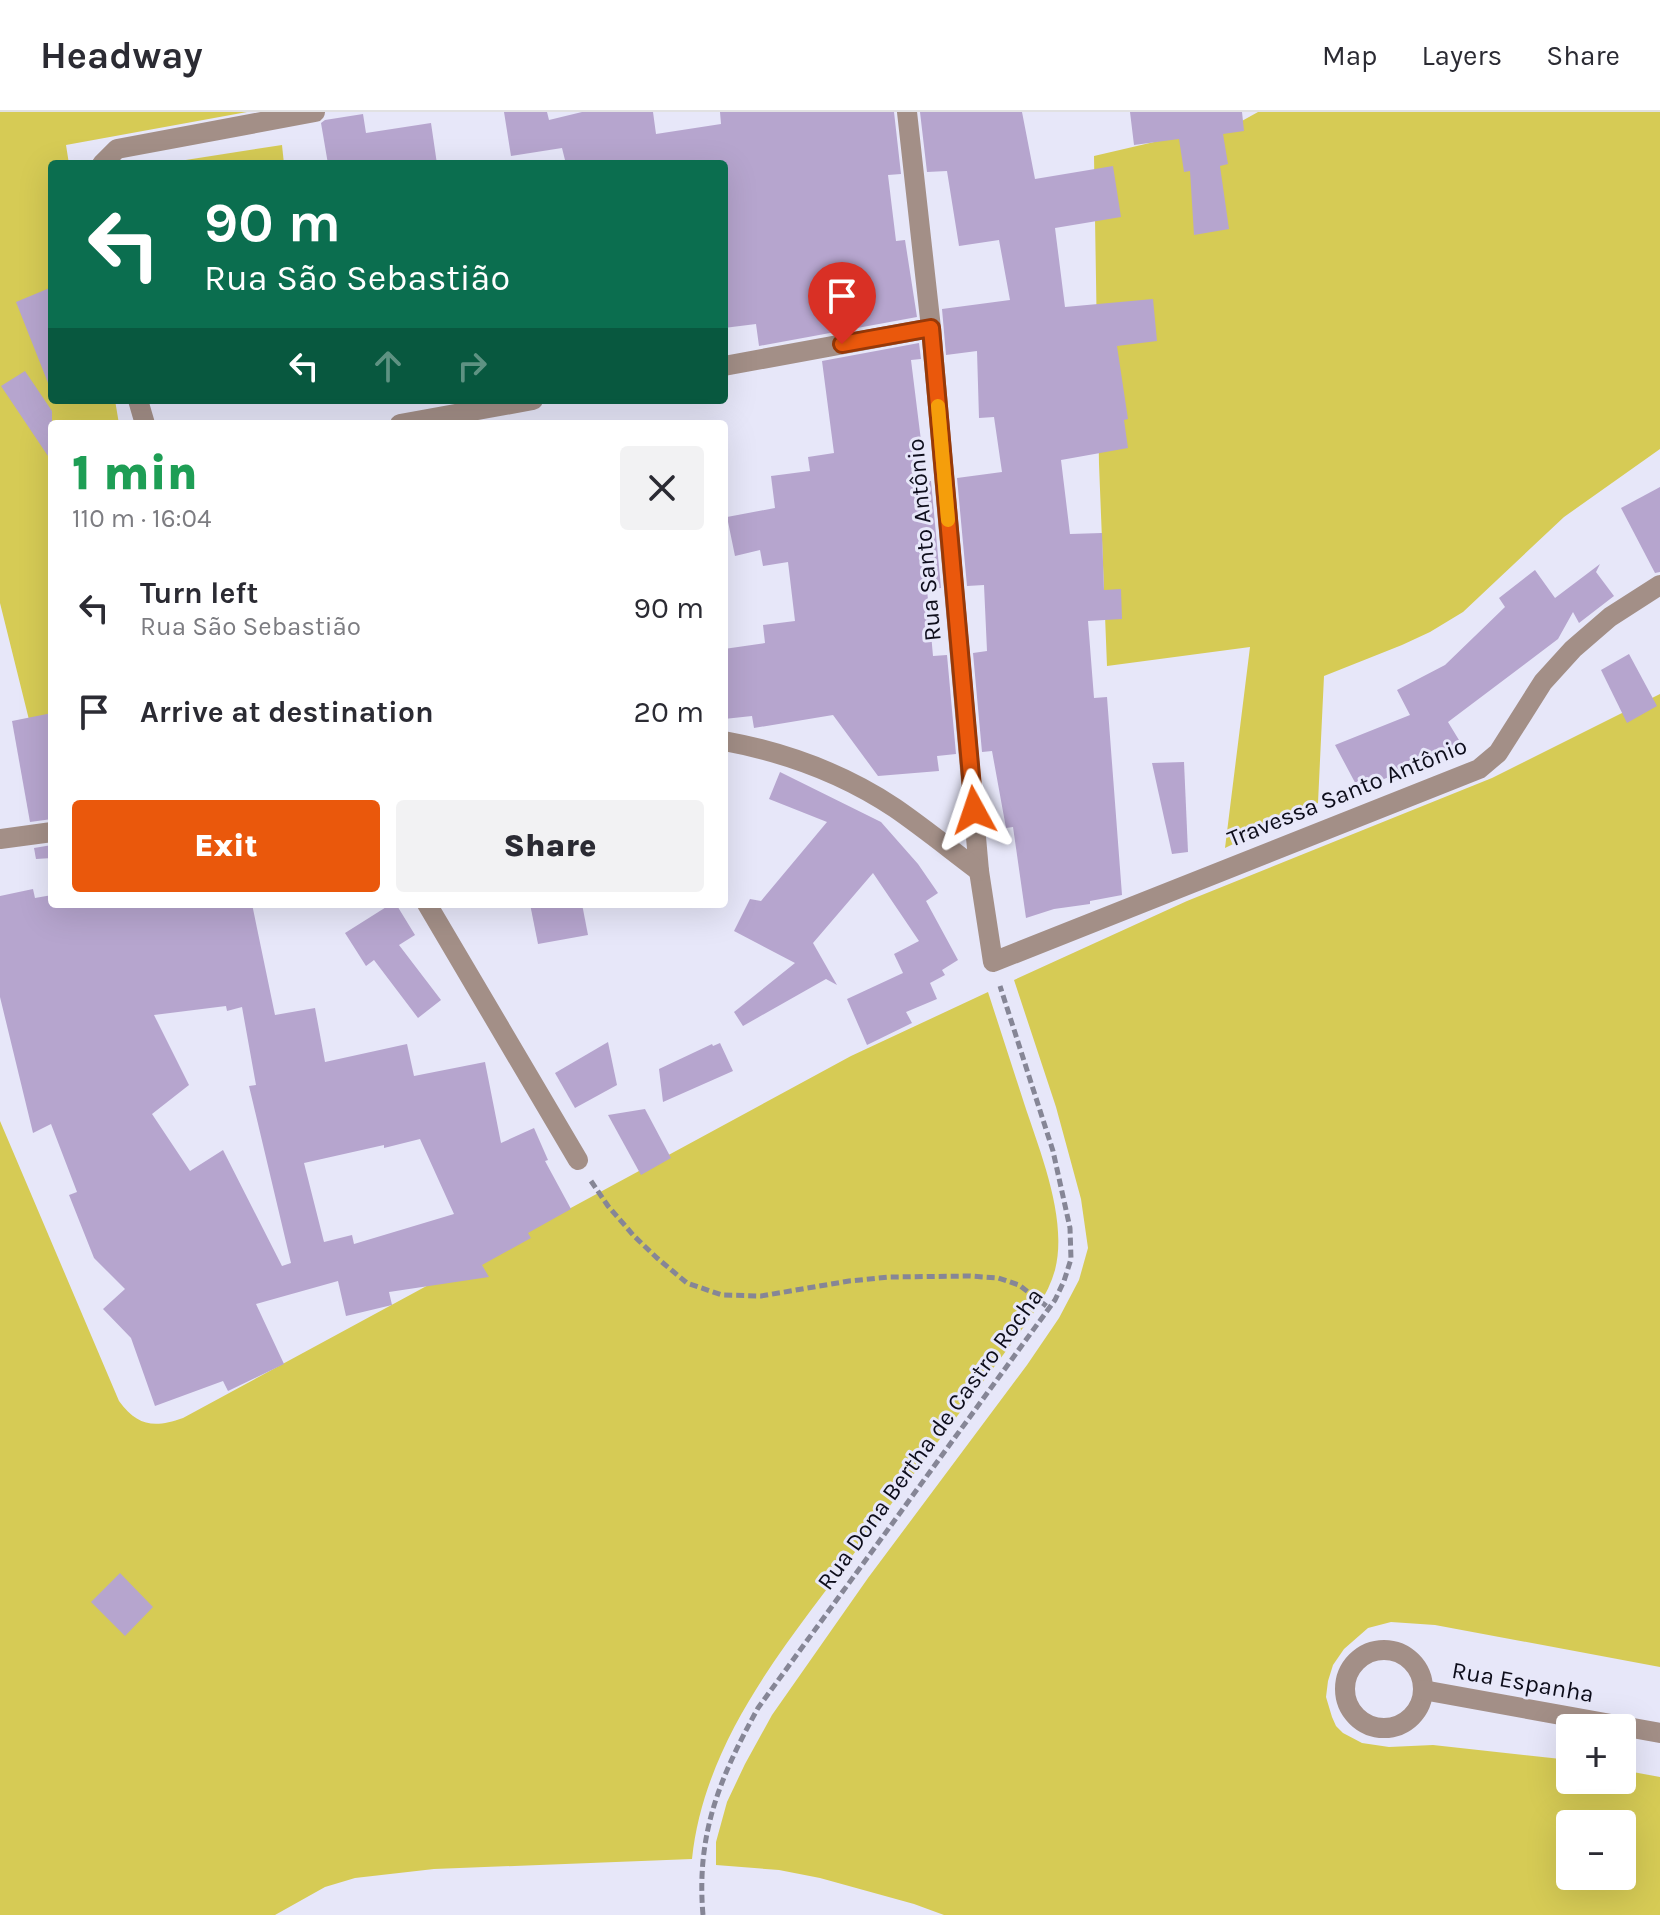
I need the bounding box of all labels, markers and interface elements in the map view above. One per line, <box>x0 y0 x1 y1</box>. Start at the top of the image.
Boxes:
text: Headway <box>40 33 203 78</box>
text: Map <box>1322 39 1377 72</box>
text: Layers <box>1421 39 1502 72</box>
text: Share <box>1546 39 1620 72</box>
text: 90 m <box>204 190 341 255</box>
icon: left <box>72 192 176 296</box>
text: Rua São Sebastião <box>204 257 510 299</box>
pin <box>808 262 876 344</box>
icon: arrive <box>820 274 864 318</box>
icon: left <box>282 344 326 388</box>
icon: ahead <box>366 344 410 388</box>
icon: right <box>450 344 494 388</box>
street label: Rua Santo Antônio <box>901 437 947 643</box>
text: 1 min <box>72 445 198 501</box>
button: close <box>620 446 704 530</box>
text: 110 m · 16:04 <box>72 503 212 534</box>
text: Turn left <box>140 575 258 611</box>
icon: left <box>72 586 116 630</box>
text: 90 m <box>634 590 704 626</box>
text: Rua São Sebastião <box>140 611 361 642</box>
icon: arrive <box>72 690 116 734</box>
text: Arrive at destination <box>140 694 434 730</box>
text: 20 m <box>634 694 704 730</box>
street label: Travessa Santo Antônio <box>1223 731 1471 853</box>
position arrow <box>932 768 1016 852</box>
button: Exit <box>72 800 380 892</box>
button: Share <box>396 800 704 892</box>
street label: Rua Dona Bertha de Castro Rocha <box>811 1283 1049 1595</box>
street label: Rua Espanha <box>1450 1656 1596 1708</box>
map controls <box>1556 1714 1636 1890</box>
button: + <box>1556 1714 1636 1794</box>
button: − <box>1556 1810 1636 1890</box>

